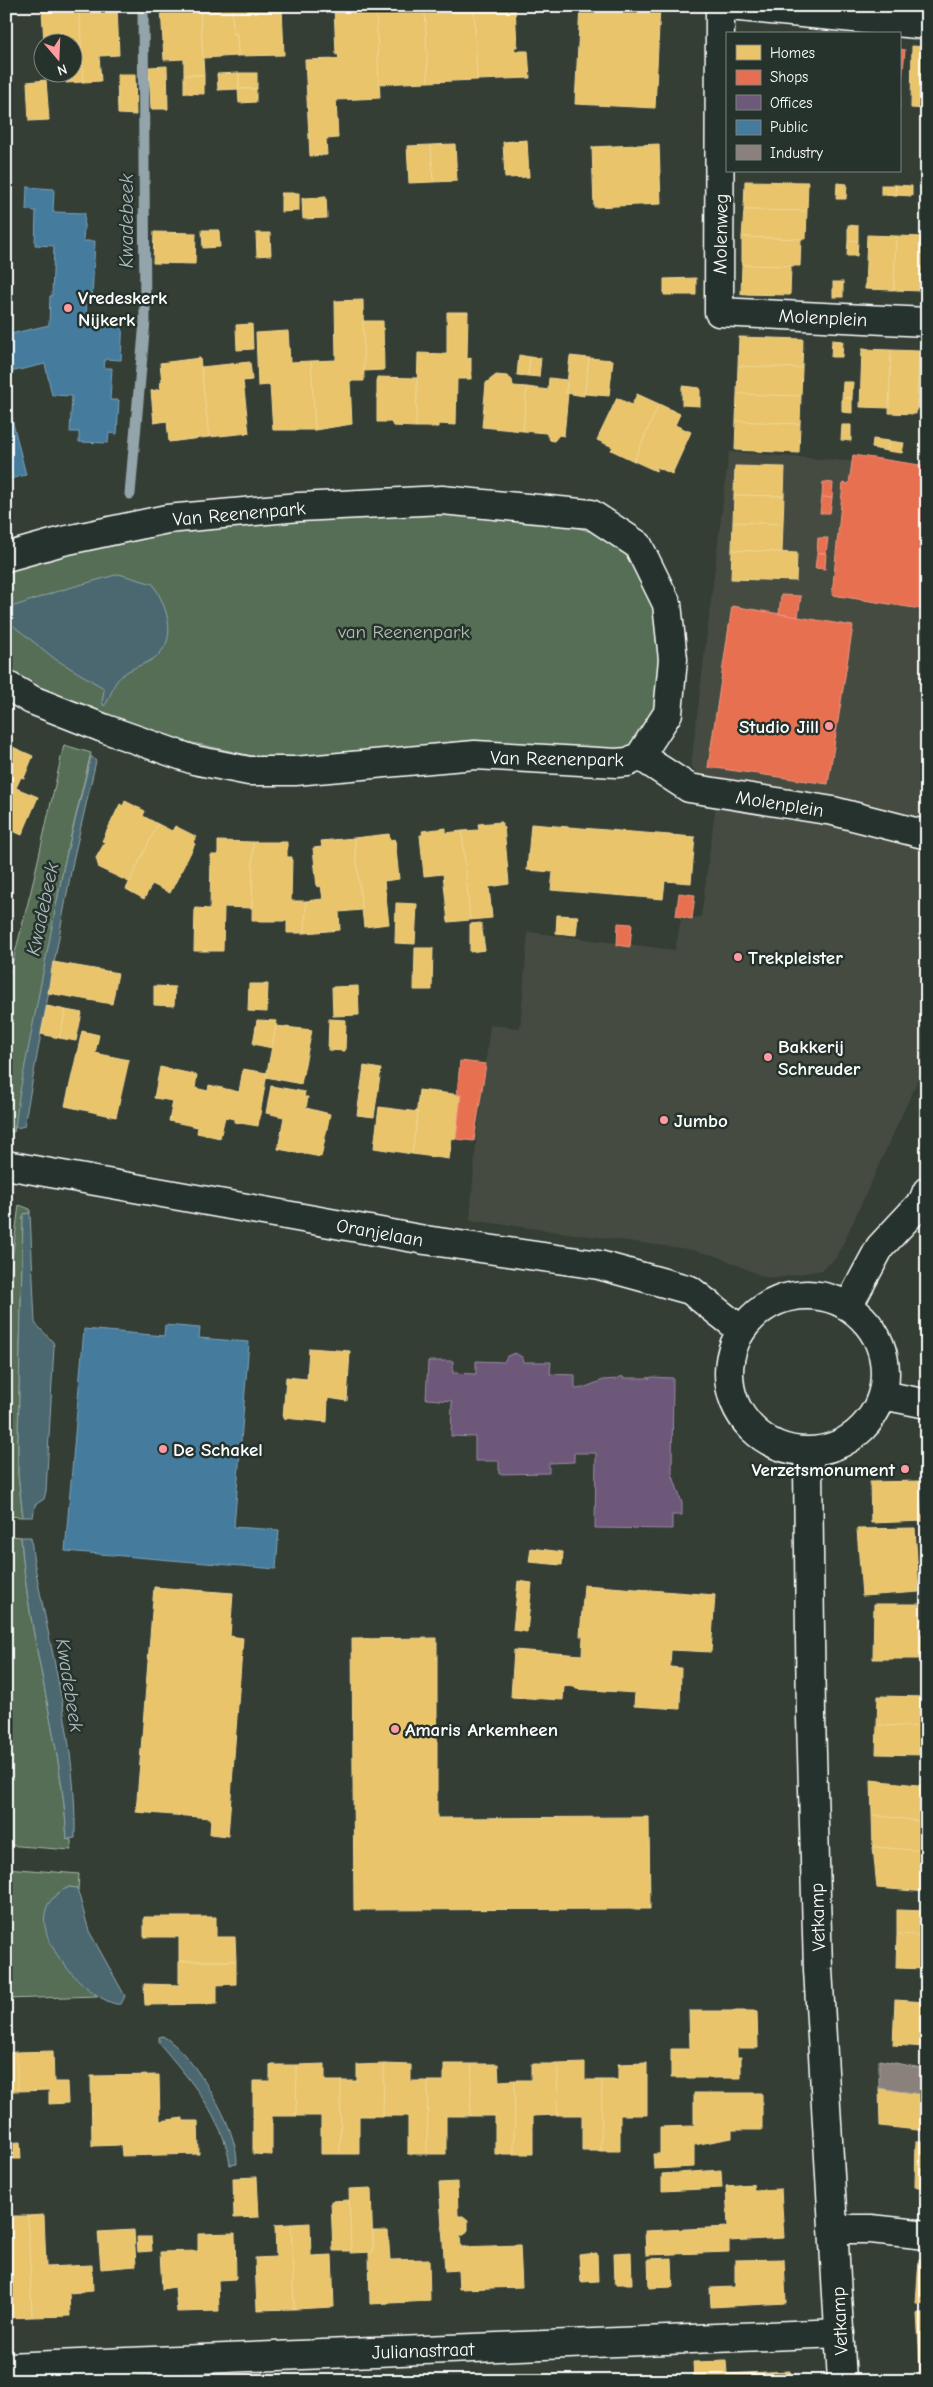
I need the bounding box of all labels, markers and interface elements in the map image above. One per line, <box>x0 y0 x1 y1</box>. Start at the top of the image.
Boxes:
north arrow <box>32 32 82 82</box>
legend <box>726 32 900 172</box>
text: Homes <box>770 44 815 62</box>
text: N <box>55 60 69 79</box>
text: Shops <box>770 68 808 86</box>
text: Offices <box>770 94 812 112</box>
text: Public <box>770 118 808 136</box>
text: Industry <box>770 144 823 162</box>
water label: Kwadebeek <box>115 173 138 268</box>
street label: Molenweg <box>709 193 733 275</box>
place label: Vredeskerk Nijkerk <box>78 287 168 331</box>
marker: Vredeskerk Nijkerk <box>62 302 74 314</box>
street label: Molenplein <box>778 305 868 331</box>
street label: Van Reenenpark <box>172 497 307 531</box>
park label: van Reenenpark <box>337 621 471 643</box>
place label: Studio Jill <box>739 716 819 738</box>
marker: Studio Jill <box>823 720 835 732</box>
street label: Van Reenenpark <box>490 747 624 771</box>
street label: Molenplein <box>734 786 825 822</box>
water label: Kwadebeek <box>21 860 64 958</box>
place label: Trekpleister <box>748 947 843 969</box>
marker: Trekpleister <box>732 951 744 963</box>
place label: Bakkerij Schreuder <box>778 1036 861 1080</box>
marker: Bakkerij Schreuder <box>762 1051 774 1063</box>
place label: Jumbo <box>674 1110 728 1132</box>
marker: Jumbo <box>658 1114 670 1126</box>
street label: Oranjelaan <box>335 1215 425 1251</box>
place label: De Schakel <box>173 1439 263 1461</box>
marker: De Schakel <box>157 1443 169 1455</box>
place label: Verzetsmonument <box>751 1459 896 1481</box>
marker: Verzetsmonument <box>899 1463 911 1475</box>
water label: Kwadebeek <box>51 1637 88 1734</box>
place label: Amaris Arkemheen <box>405 1719 558 1741</box>
marker: Amaris Arkemheen <box>389 1723 401 1735</box>
street label: Vetkamp <box>806 1882 830 1952</box>
street label: Vetkamp <box>827 2286 853 2356</box>
street label: Julianastraat <box>371 2338 475 2364</box>

